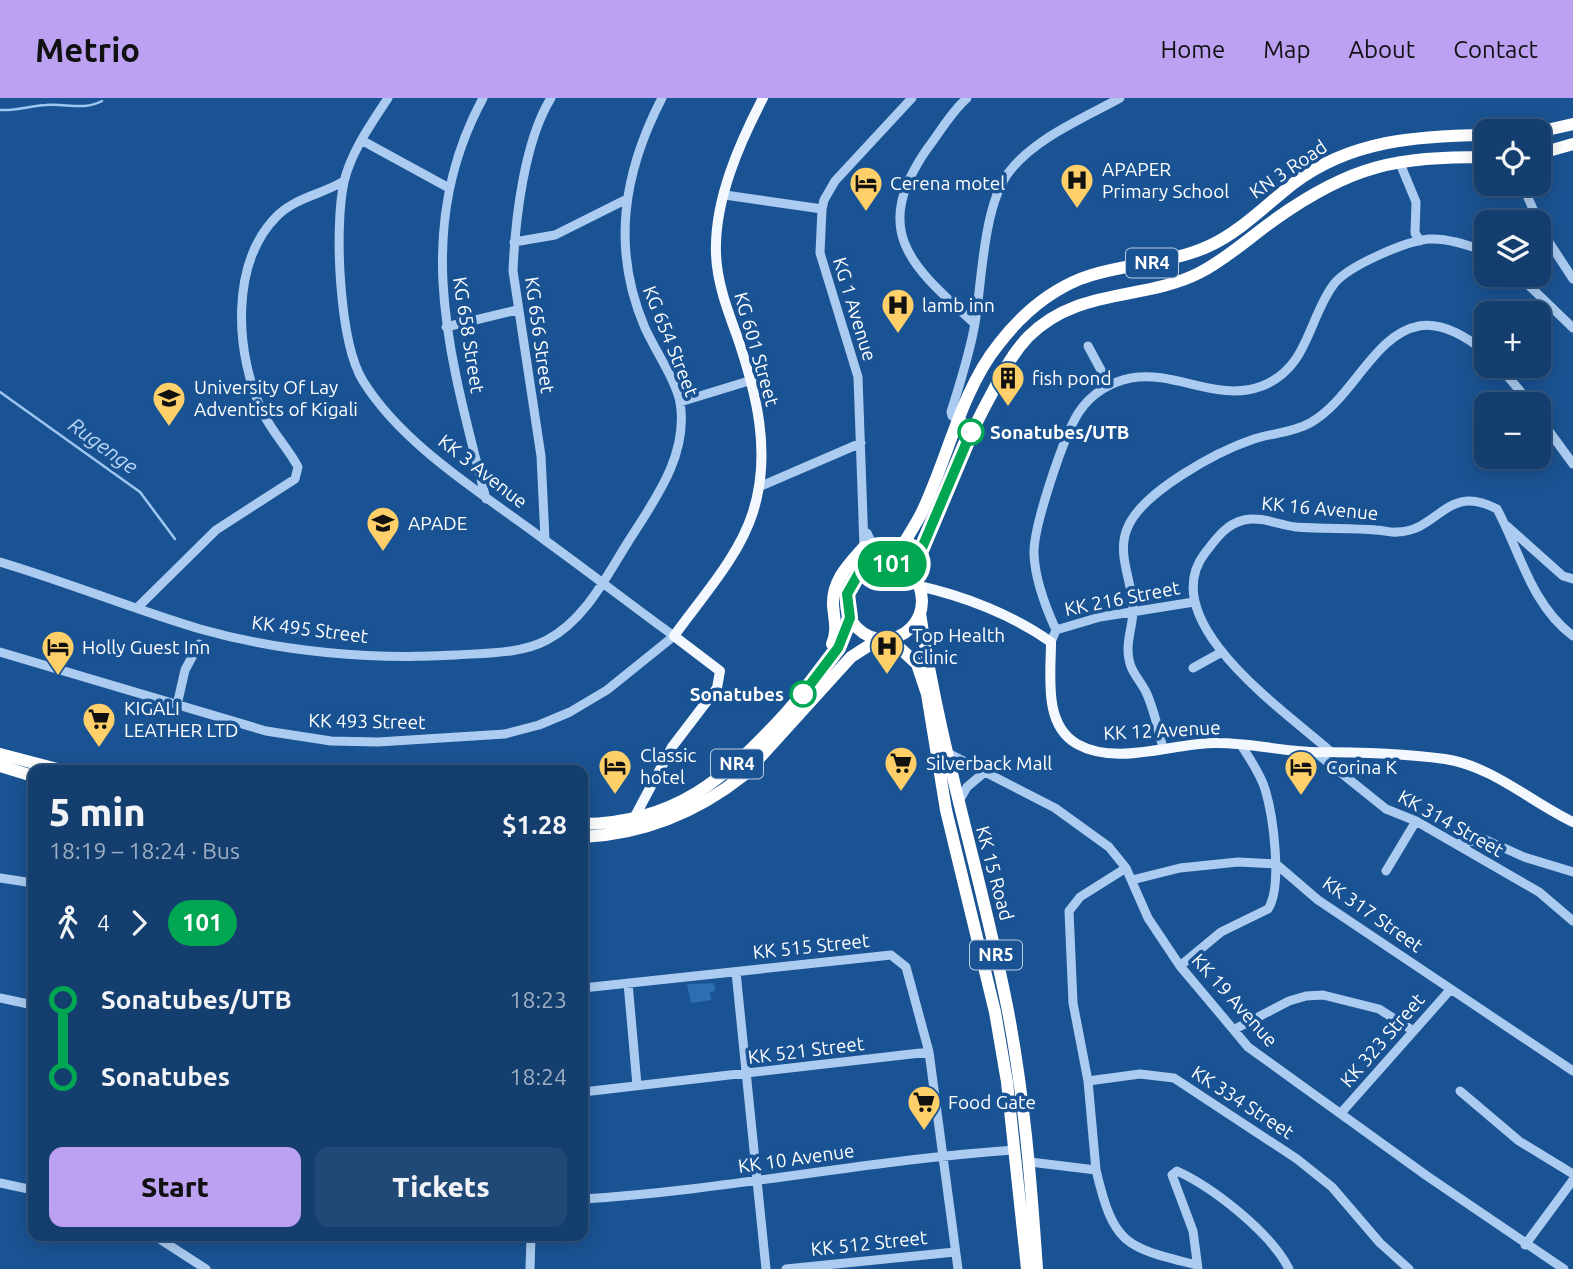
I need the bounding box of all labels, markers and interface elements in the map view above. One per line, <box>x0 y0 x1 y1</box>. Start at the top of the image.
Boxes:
text: Metrio <box>35 31 140 68</box>
text: Home <box>1160 36 1225 63</box>
text: Map <box>1263 36 1310 63</box>
text: About <box>1348 36 1415 63</box>
text: Contact <box>1453 36 1538 63</box>
map controls <box>1474 119 1551 469</box>
button: locate <box>1474 119 1551 196</box>
street label: KN 3 Road <box>1245 135 1331 203</box>
place label: APAPER Primary School <box>1102 158 1229 202</box>
hospital icon: APAPER Primary School <box>1058 161 1096 210</box>
hotel icon: Cerena motel <box>847 164 885 213</box>
place label: Cerena motel <box>890 172 1005 194</box>
button: layers <box>1474 210 1551 287</box>
road number: NR4 <box>1126 248 1178 278</box>
street label: KG 1 Avenue <box>829 255 881 363</box>
street label: KG 658 Street <box>449 275 489 395</box>
street label: KG 656 Street <box>521 275 559 395</box>
street label: KG 654 Street <box>639 282 703 400</box>
hospital icon: lamb inn <box>879 286 917 335</box>
street label: KG 601 Street <box>730 289 784 409</box>
place label: lamb inn <box>922 294 995 316</box>
button: + <box>1474 301 1551 378</box>
building icon: fish pond <box>989 359 1027 408</box>
place label: fish pond <box>1032 367 1112 389</box>
place label: University Of Lay Adventists of Kigali <box>194 376 358 420</box>
school or university icon: University Of Lay Adventists of Kigali <box>150 379 188 428</box>
button: − <box>1474 392 1551 469</box>
water label: Rugenge <box>64 412 143 479</box>
marker: Sonatubes/UTB <box>958 419 984 445</box>
place label: Sonatubes/UTB <box>990 421 1129 443</box>
street label: KK 3 Avenue <box>434 430 532 512</box>
street label: KK 16 Avenue <box>1261 492 1379 524</box>
school or university icon: APADE <box>364 504 402 553</box>
place label: APADE <box>408 512 467 534</box>
line badge: 101 <box>852 541 932 587</box>
text: 101 <box>872 550 912 577</box>
street label: KK 216 Street <box>1062 576 1182 620</box>
street label: KK 495 Street <box>251 611 370 647</box>
place label: Top Health Clinic <box>912 624 1005 668</box>
hospital icon: Top Health Clinic <box>868 627 906 676</box>
hotel icon: Holly Guest Inn <box>39 628 77 677</box>
place label: Holly Guest Inn <box>82 636 210 658</box>
marker: Sonatubes <box>790 681 816 707</box>
place label: Sonatubes <box>690 683 784 705</box>
place label: KIGALI LEATHER LTD <box>124 697 238 741</box>
supermarket icon: KIGALI LEATHER LTD <box>80 700 118 749</box>
street label: KK 493 Street <box>308 709 426 733</box>
street label: KK 12 Avenue <box>1103 716 1221 744</box>
place label: Classic hotel <box>640 744 697 788</box>
supermarket icon: Silverback Mall <box>882 744 920 793</box>
hotel icon: Classic hotel <box>596 747 634 796</box>
hotel icon: Corina K <box>1282 748 1320 797</box>
road number: NR4 <box>711 750 763 778</box>
place label: Silverback Mall <box>926 752 1052 774</box>
place label: Corina K <box>1326 756 1398 778</box>
street label: KK 314 Street <box>1394 785 1508 861</box>
text: 5 min <box>49 791 146 833</box>
text: $1.28 <box>502 810 567 839</box>
street label: KK 15 Road <box>972 823 1018 923</box>
text: 18:19 – 18:24 · Bus <box>49 838 240 863</box>
street label: KK 317 Street <box>1319 871 1428 957</box>
icon: walk <box>49 904 87 942</box>
icon: forward <box>120 904 158 942</box>
text: 101 <box>182 909 223 936</box>
text: 4 <box>97 910 110 935</box>
street label: KK 515 Street <box>752 929 871 963</box>
road number: NR5 <box>970 940 1022 970</box>
street label: KK 19 Avenue <box>1188 949 1282 1051</box>
text: Sonatubes/UTB <box>101 985 292 1014</box>
text: 18:23 <box>509 987 567 1012</box>
street label: KK 323 Street <box>1335 988 1429 1091</box>
street label: KK 521 Street <box>747 1032 866 1068</box>
street label: KK 334 Street <box>1188 1061 1299 1143</box>
text: Sonatubes <box>101 1062 230 1091</box>
text: 18:24 <box>509 1064 567 1089</box>
supermarket icon: Food Gate <box>905 1083 943 1132</box>
place label: Food Gate <box>948 1091 1036 1113</box>
street label: KK 10 Avenue <box>736 1139 856 1177</box>
button: Start <box>49 1147 301 1227</box>
button: Tickets <box>315 1147 567 1227</box>
street label: KK 512 Street <box>810 1226 929 1260</box>

